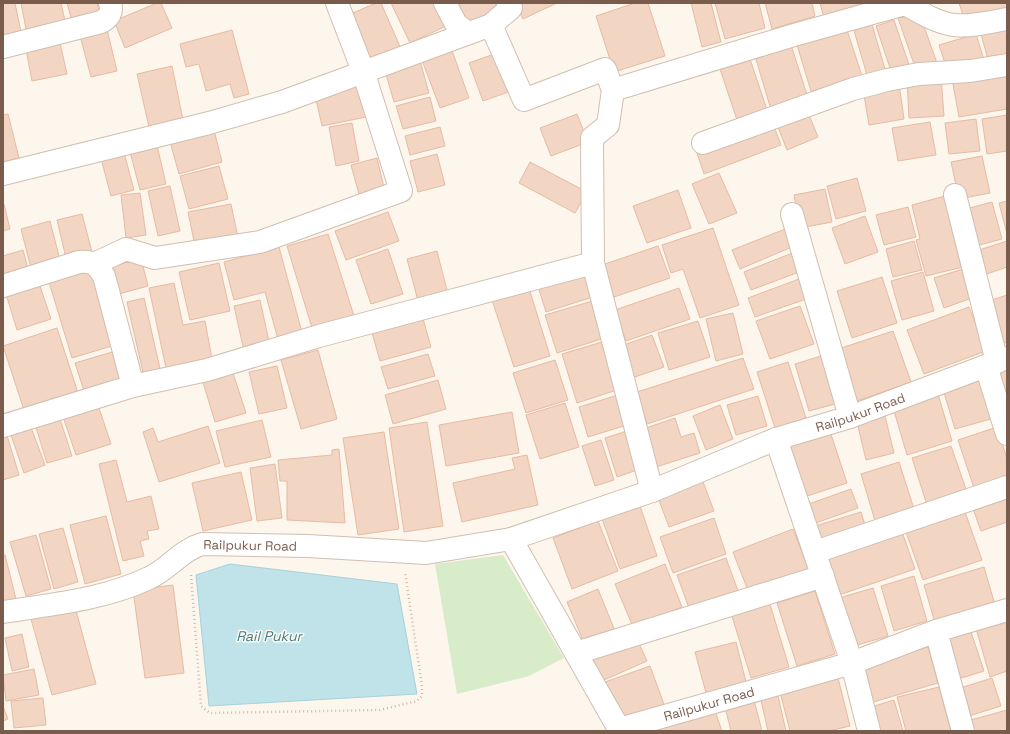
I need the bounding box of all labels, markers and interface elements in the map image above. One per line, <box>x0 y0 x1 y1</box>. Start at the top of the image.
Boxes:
street label: Railpukur Road <box>813 389 907 435</box>
street label: Railpukur Road <box>203 536 297 554</box>
water label: Rail Pukur <box>236 627 304 645</box>
street label: Railpukur Road <box>662 683 756 724</box>

